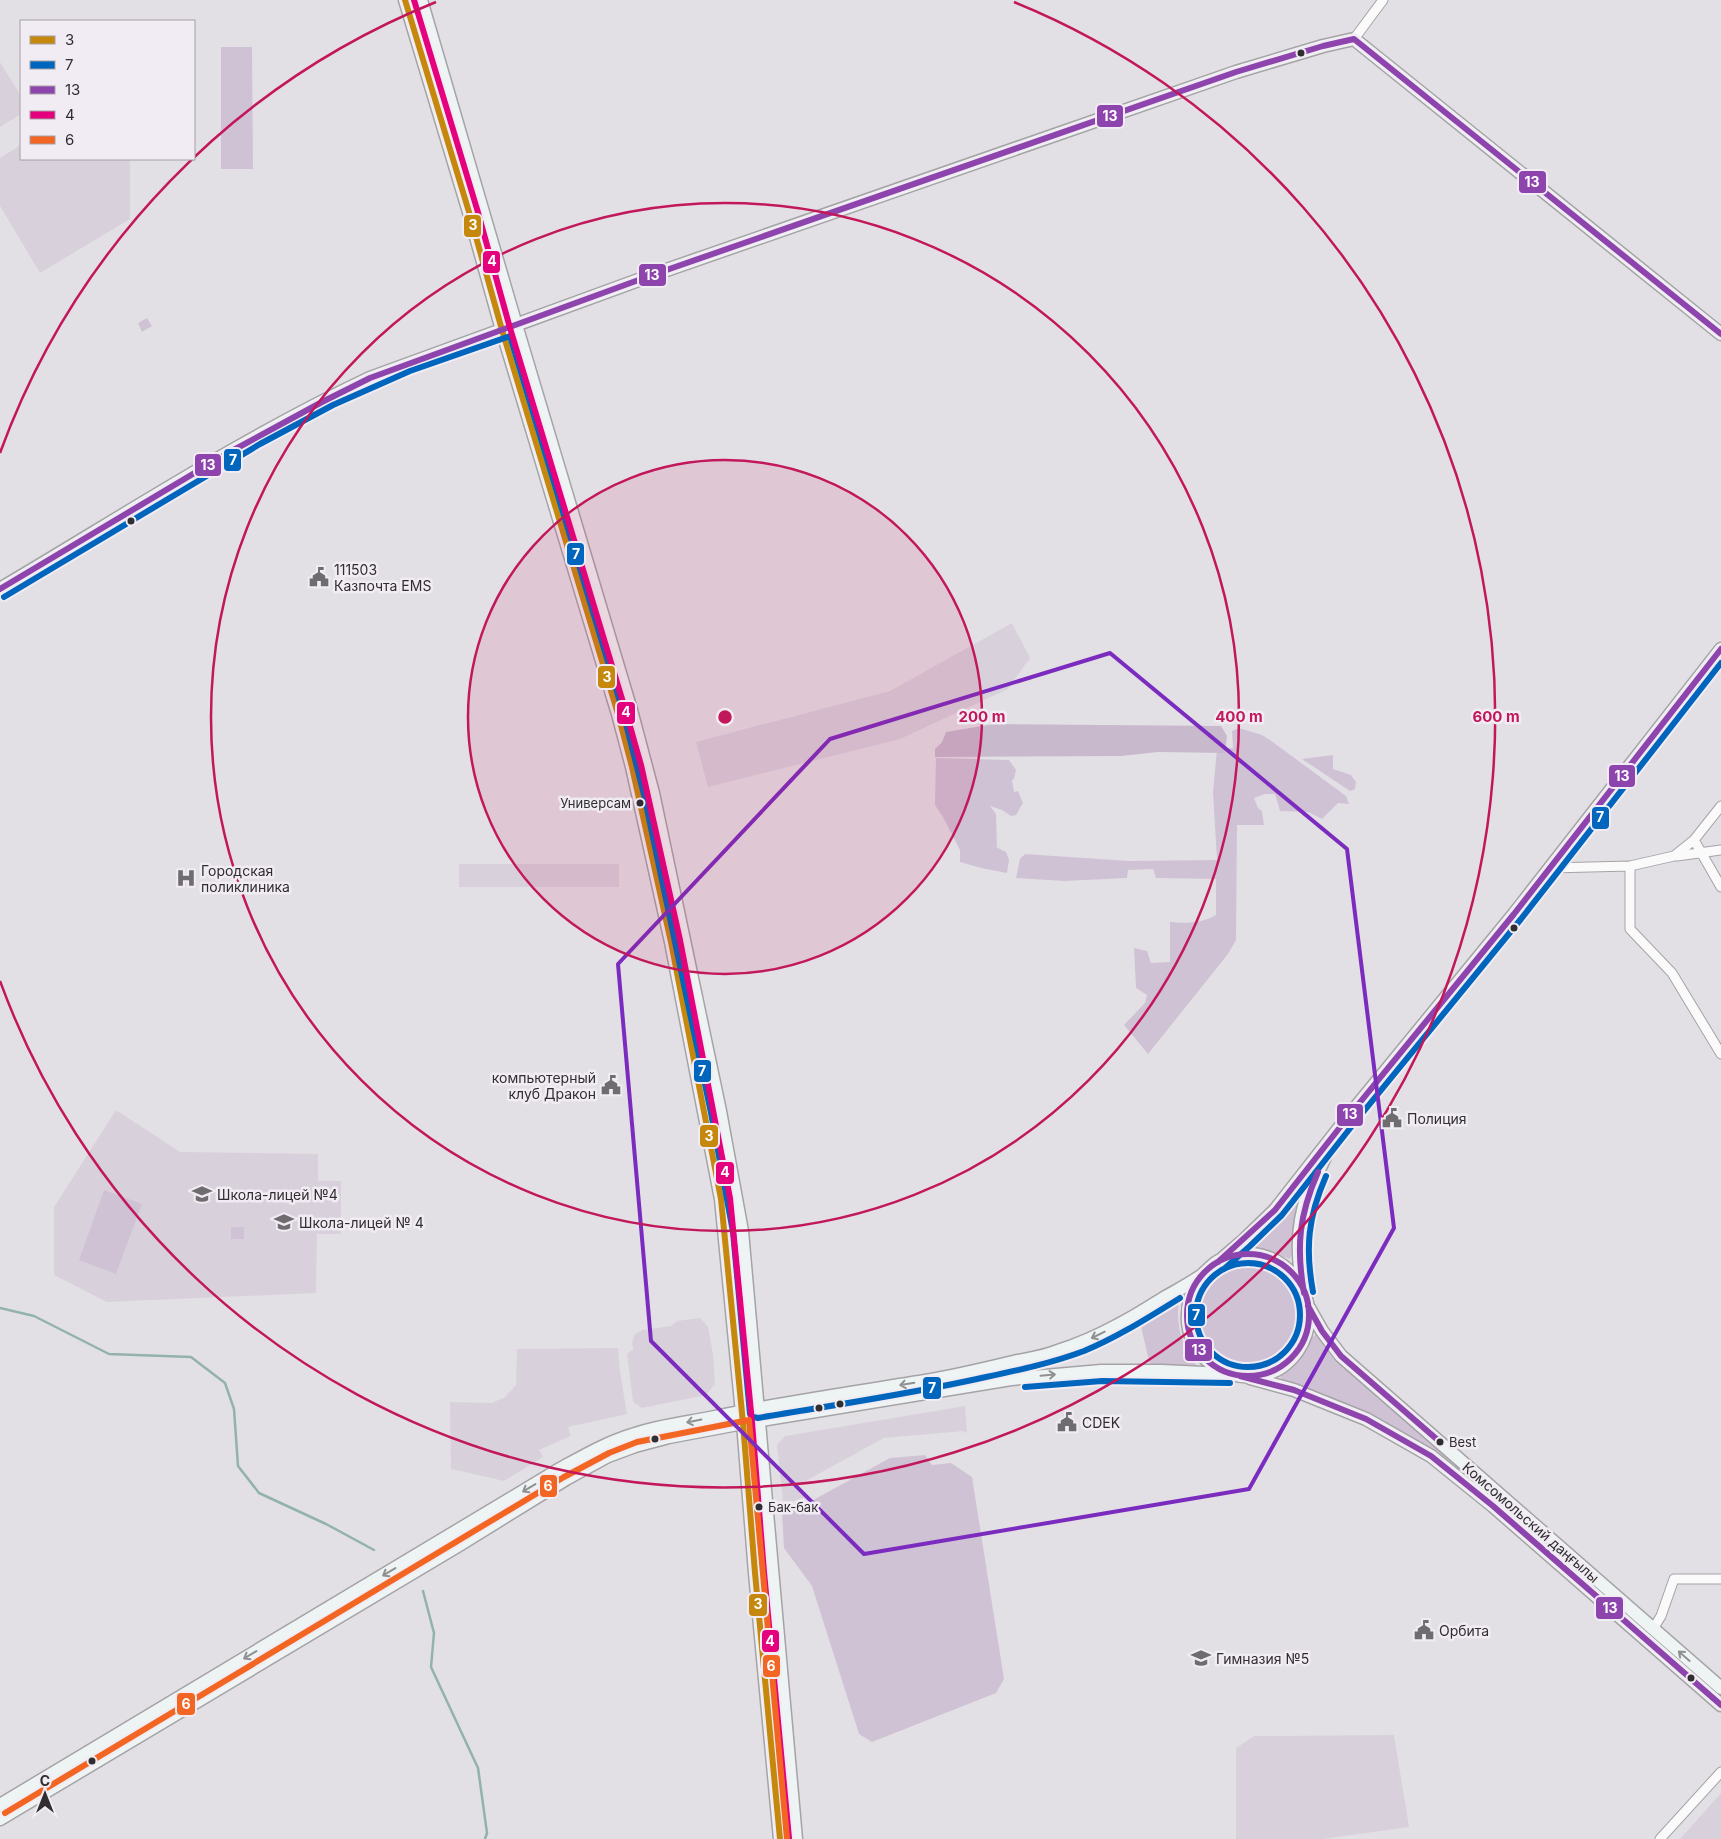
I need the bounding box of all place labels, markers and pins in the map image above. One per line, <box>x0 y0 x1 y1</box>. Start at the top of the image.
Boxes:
unlabelled marker <box>1296 48 1306 58</box>
unlabelled marker <box>126 516 136 526</box>
place label: 111503 Казпочта EMS <box>334 561 431 594</box>
public building icon: 111503 Казпочта EMS <box>308 566 330 588</box>
centre of rings <box>716 708 734 726</box>
place label: Универсам <box>560 795 631 811</box>
marker: Универсам <box>635 798 645 808</box>
place label: Городская поликлиника <box>201 862 290 895</box>
hospital icon: Городская поликлиника <box>175 867 197 889</box>
unlabelled marker <box>1509 923 1519 933</box>
place label: компьютерный клуб Дракон <box>492 1069 596 1102</box>
public building icon: компьютерный клуб Дракон <box>600 1074 622 1096</box>
public building icon: Полиция <box>1381 1107 1403 1129</box>
place label: Полиция <box>1407 1110 1467 1127</box>
school or university icon: Школа-лицей №4 <box>191 1183 213 1205</box>
place label: Школа-лицей №4 <box>217 1186 338 1203</box>
school or university icon: Школа-лицей № 4 <box>273 1211 295 1233</box>
place label: Школа-лицей № 4 <box>299 1214 424 1231</box>
unlabelled marker <box>835 1399 845 1409</box>
unlabelled marker <box>814 1403 824 1413</box>
public building icon: CDEK <box>1056 1411 1078 1433</box>
place label: CDEK <box>1082 1414 1121 1431</box>
unlabelled marker <box>650 1434 660 1444</box>
place label: Best <box>1449 1434 1476 1450</box>
marker: Best <box>1435 1437 1445 1447</box>
place label: Бак-бак <box>768 1499 818 1515</box>
marker: Бак-бак <box>754 1502 764 1512</box>
public building icon: Орбита <box>1413 1619 1435 1641</box>
place label: Орбита <box>1439 1622 1489 1639</box>
school or university icon: Гимназия №5 <box>1190 1647 1212 1669</box>
place label: Гимназия №5 <box>1216 1650 1309 1667</box>
unlabelled marker <box>1686 1673 1696 1683</box>
unlabelled marker <box>87 1756 97 1766</box>

